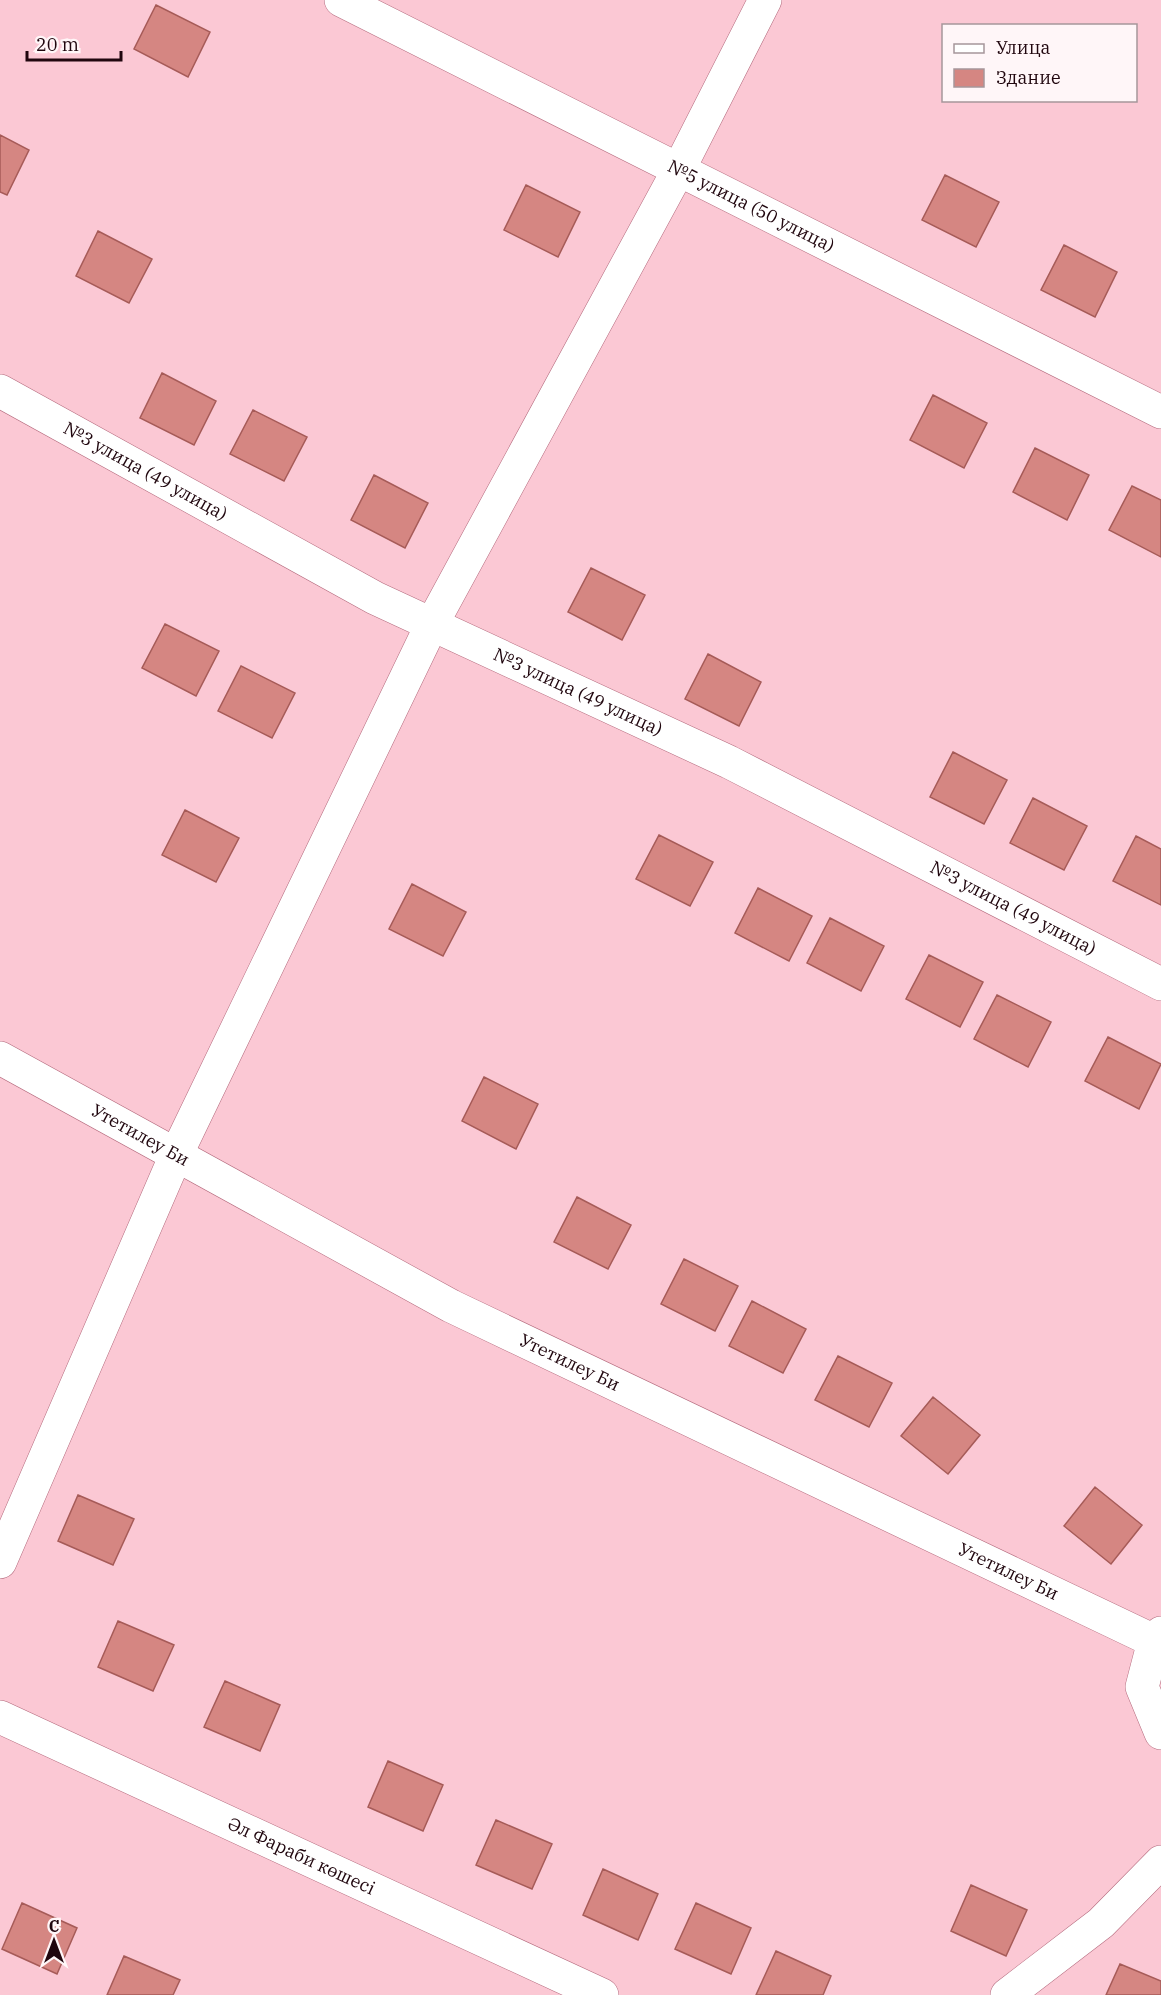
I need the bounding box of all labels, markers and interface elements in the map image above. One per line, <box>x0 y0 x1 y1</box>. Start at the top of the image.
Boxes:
scale bar <box>27 24 122 62</box>
legend <box>942 24 1137 102</box>
text: 20 m <box>36 33 79 56</box>
text: Улица <box>996 36 1051 59</box>
text: Здание <box>996 66 1061 89</box>
street label: №5 улица (50 улица) <box>664 154 839 257</box>
street label: №3 улица (49 улица) <box>60 416 232 525</box>
street label: №3 улица (49 улица) <box>490 643 666 741</box>
street label: №3 улица (49 улица) <box>926 855 1100 960</box>
street label: Утетилеу Би <box>87 1098 194 1171</box>
street label: Утетилеу Би <box>516 1328 624 1396</box>
street label: Утетилеу Би <box>954 1537 1062 1605</box>
street label: Әл Фараби көшесі <box>224 1812 379 1900</box>
north arrow <box>24 1911 84 1971</box>
text: С <box>49 1916 59 1936</box>

